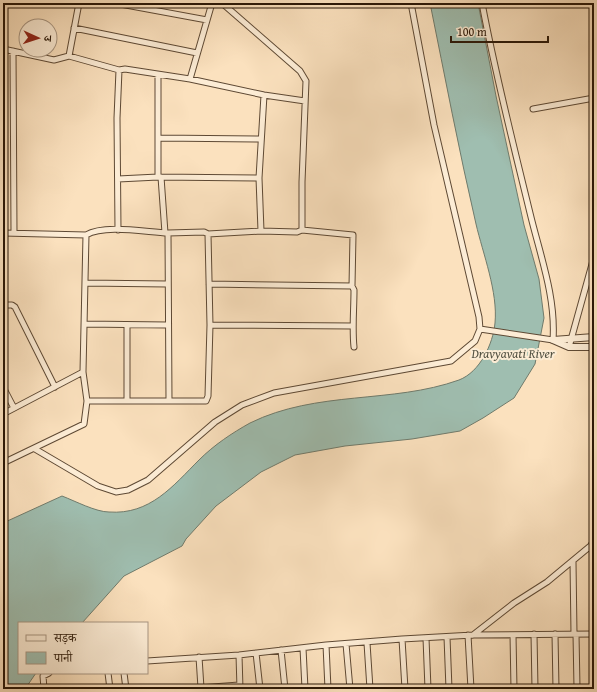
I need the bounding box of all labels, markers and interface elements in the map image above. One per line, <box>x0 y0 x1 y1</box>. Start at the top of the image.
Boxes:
north arrow <box>18 18 58 58</box>
scale bar <box>451 18 548 44</box>
text: 100 m <box>457 23 487 40</box>
text: उ <box>40 34 56 43</box>
water label: Dravyavati River <box>470 344 556 363</box>
legend <box>18 622 148 674</box>
text: सड़क <box>53 629 78 646</box>
text: पानी <box>53 649 73 666</box>

